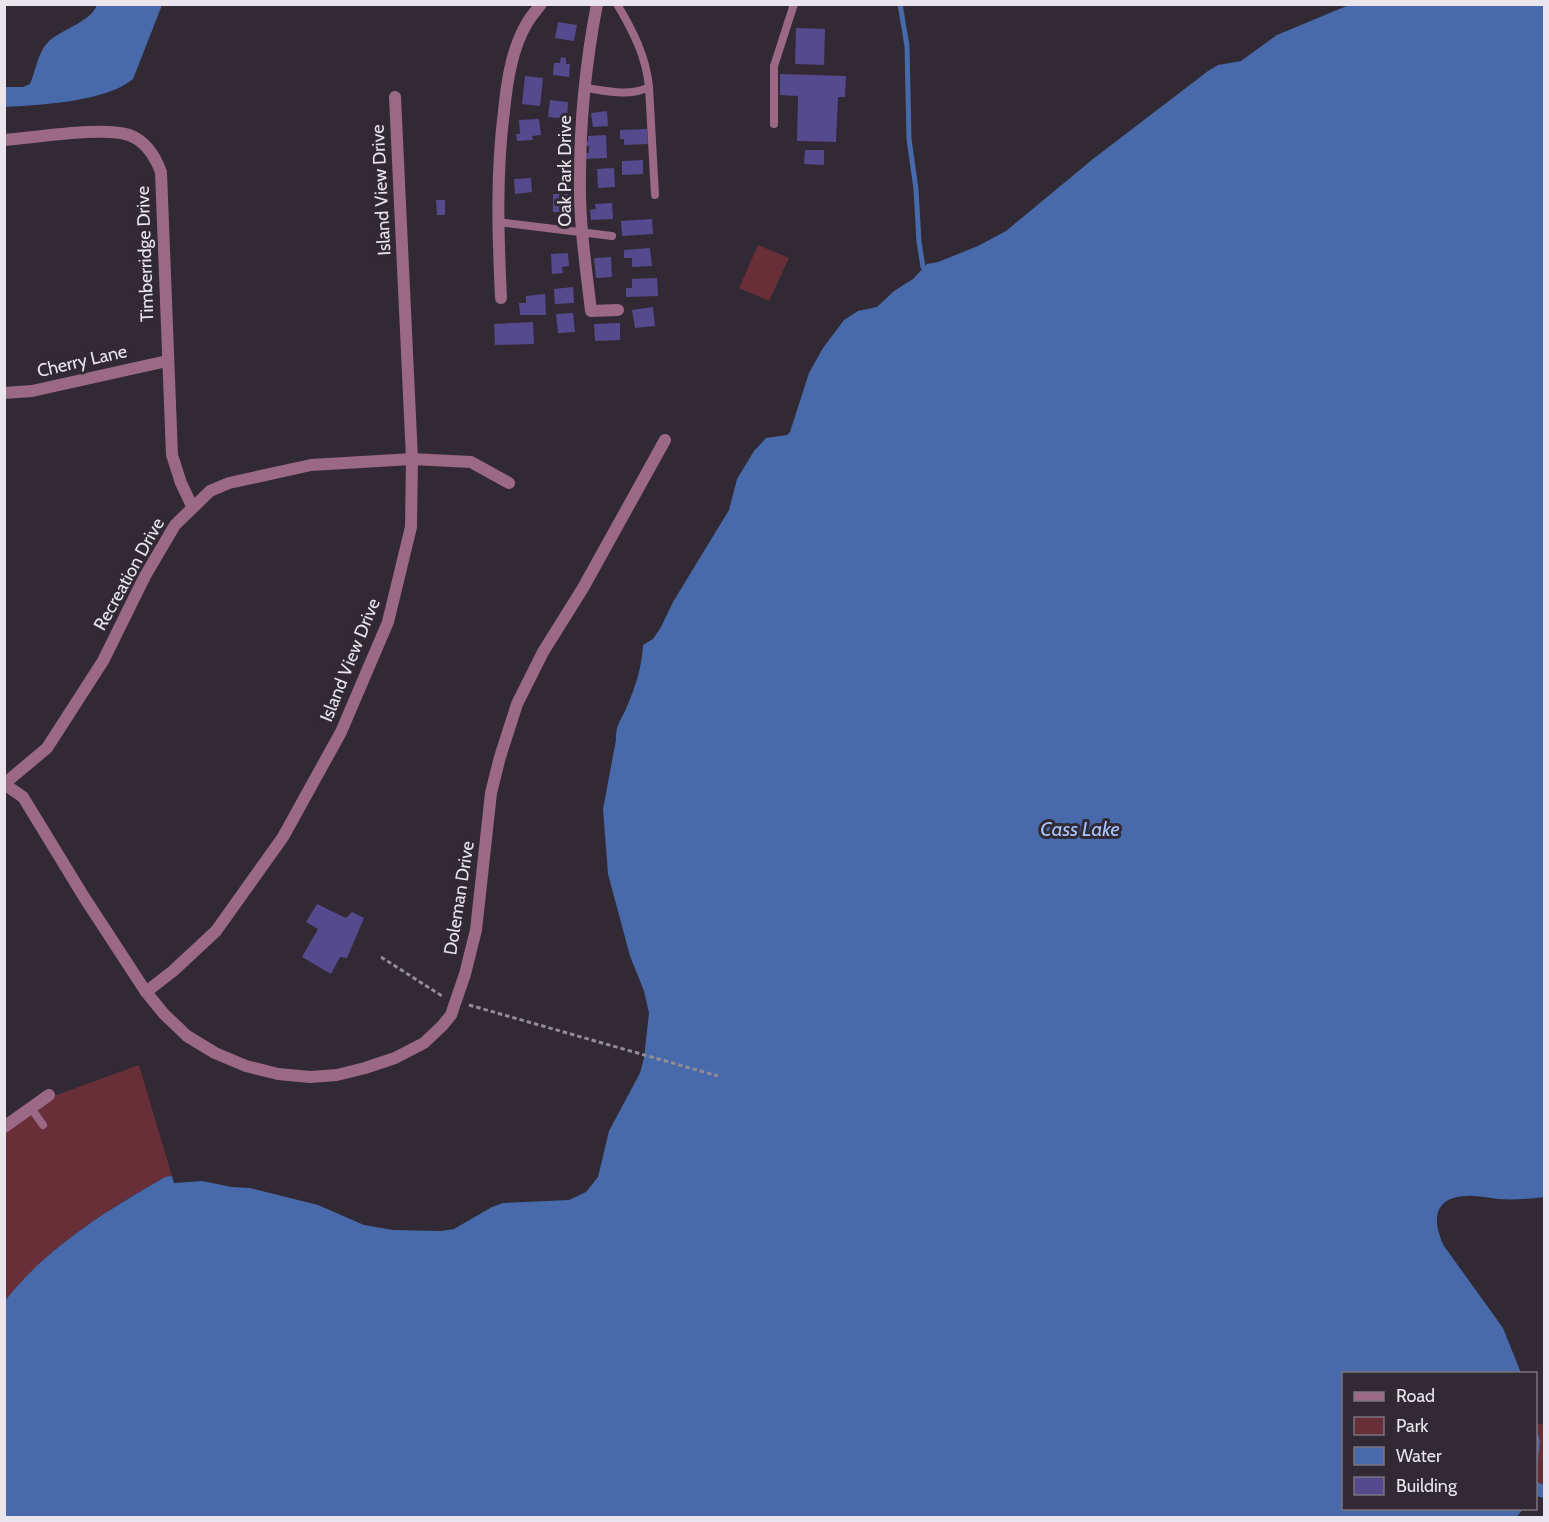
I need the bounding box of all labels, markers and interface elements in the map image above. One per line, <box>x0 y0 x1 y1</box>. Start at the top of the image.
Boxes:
street label: Oak Park Drive <box>554 115 576 227</box>
street label: Island View Drive <box>367 124 395 256</box>
street label: Timberridge Drive <box>132 186 158 322</box>
street label: Cherry Lane <box>35 340 129 382</box>
street label: Recreation Drive <box>89 514 169 634</box>
street label: Island View Drive <box>315 595 385 725</box>
water label: Cass Lake <box>1040 817 1120 841</box>
street label: Doleman Drive <box>439 839 479 957</box>
legend <box>1342 1372 1537 1510</box>
text: Road <box>1396 1385 1435 1407</box>
text: Park <box>1396 1415 1429 1437</box>
text: Water <box>1396 1445 1442 1467</box>
text: Building <box>1396 1475 1458 1497</box>

